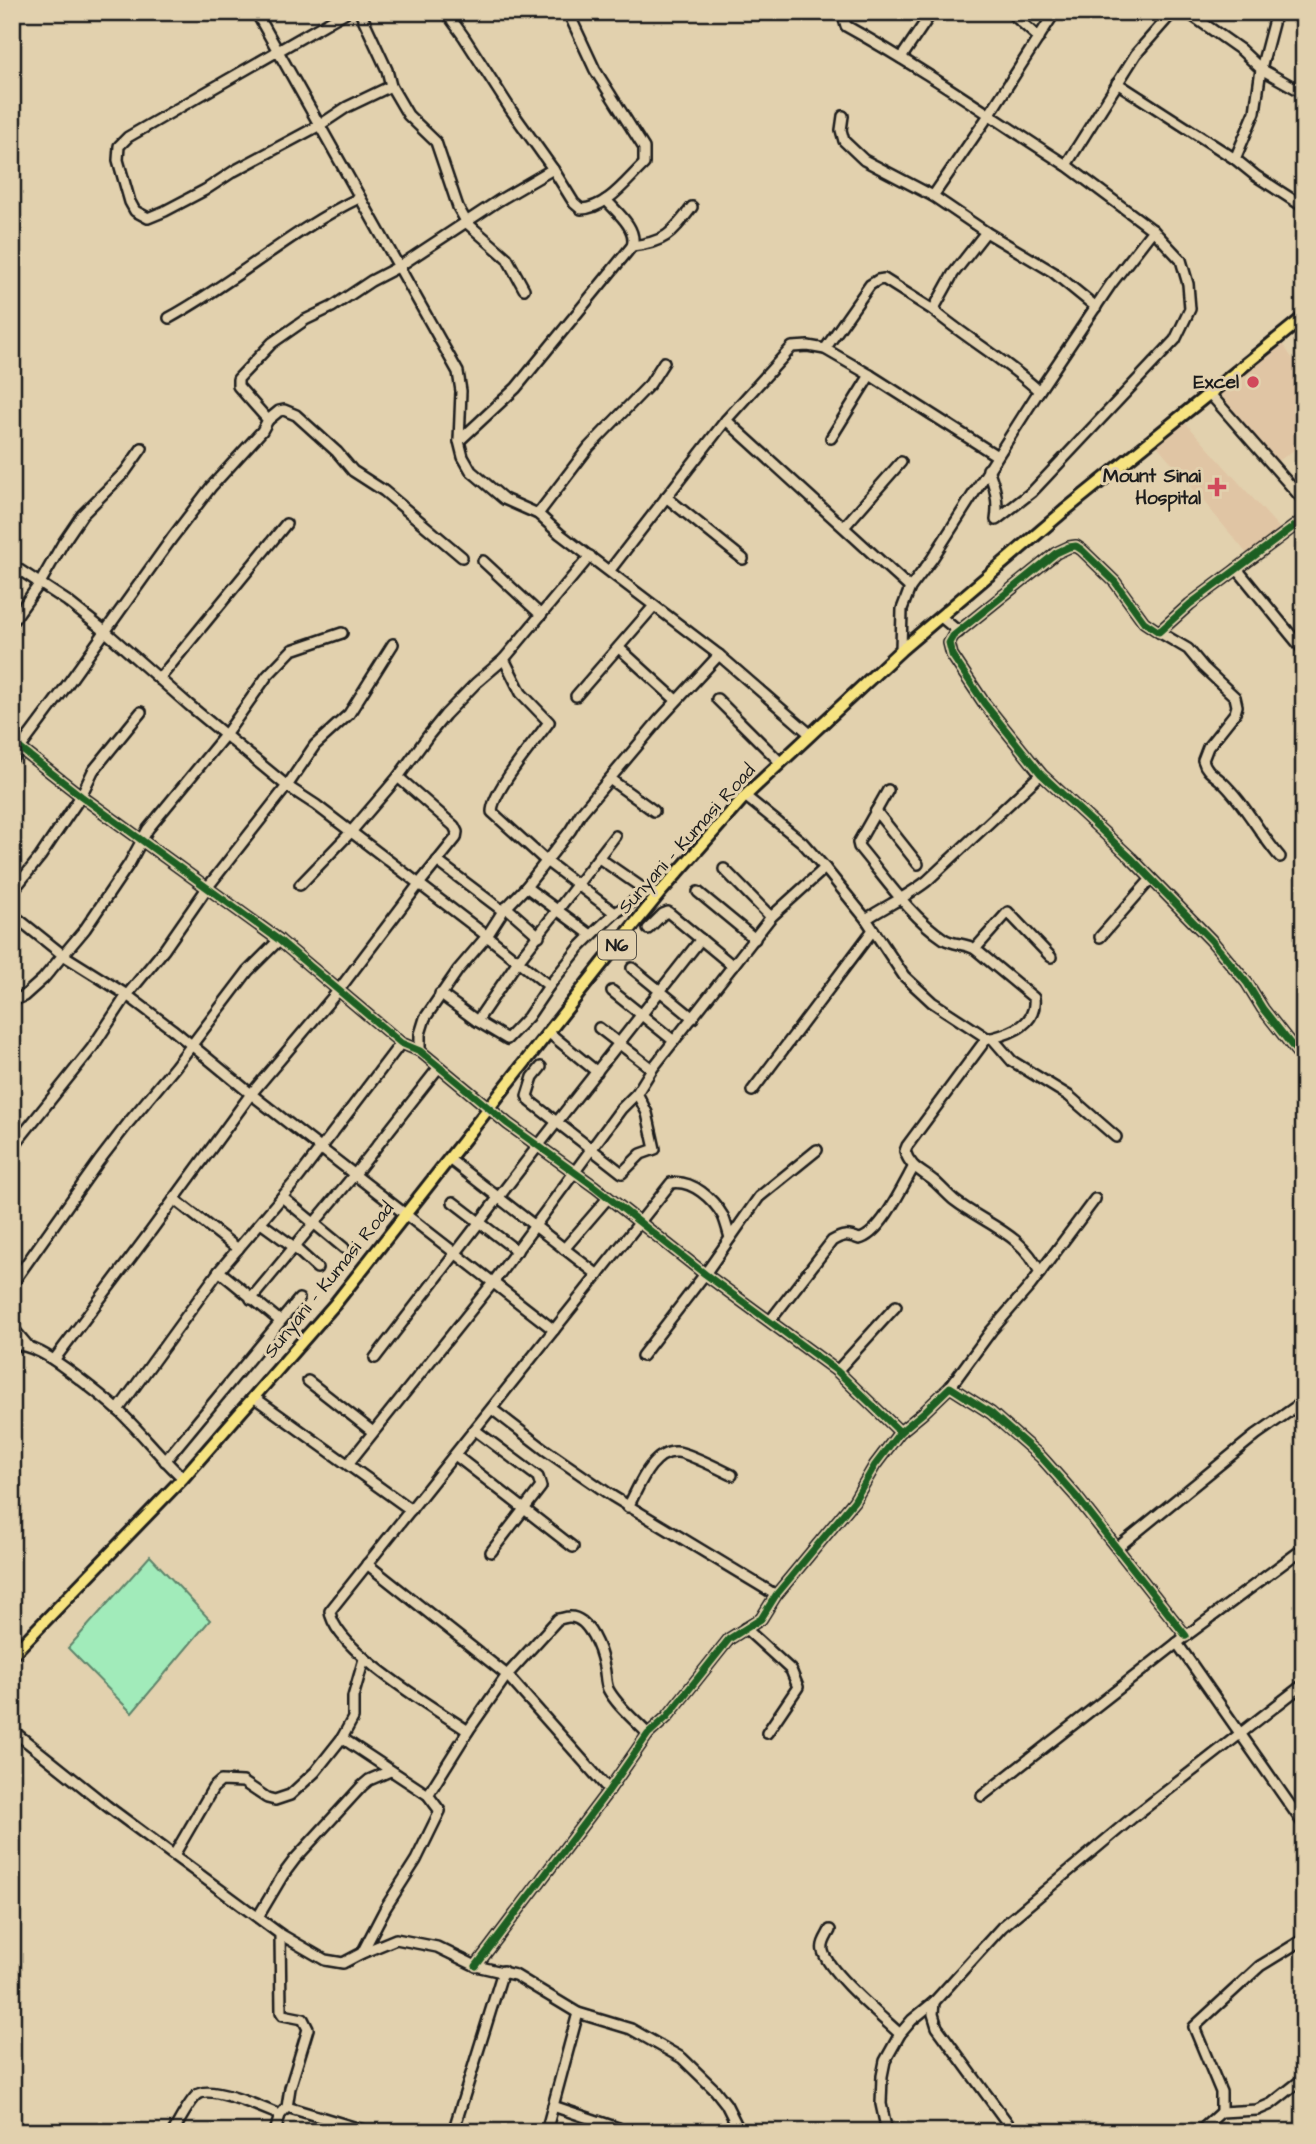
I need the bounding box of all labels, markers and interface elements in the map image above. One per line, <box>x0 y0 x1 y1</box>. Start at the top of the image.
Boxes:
place label: Excel <box>1194 369 1239 396</box>
marker: Excel <box>1245 374 1261 390</box>
place label: Mount Sinai Hospital <box>1103 463 1201 512</box>
marker: Mount Sinai Hospital <box>1207 477 1227 497</box>
street label: Sunyani - Kumasi Road <box>612 758 763 921</box>
road number: N6 <box>598 930 636 960</box>
street label: Sunyani - Kumasi Road <box>257 1196 402 1365</box>

